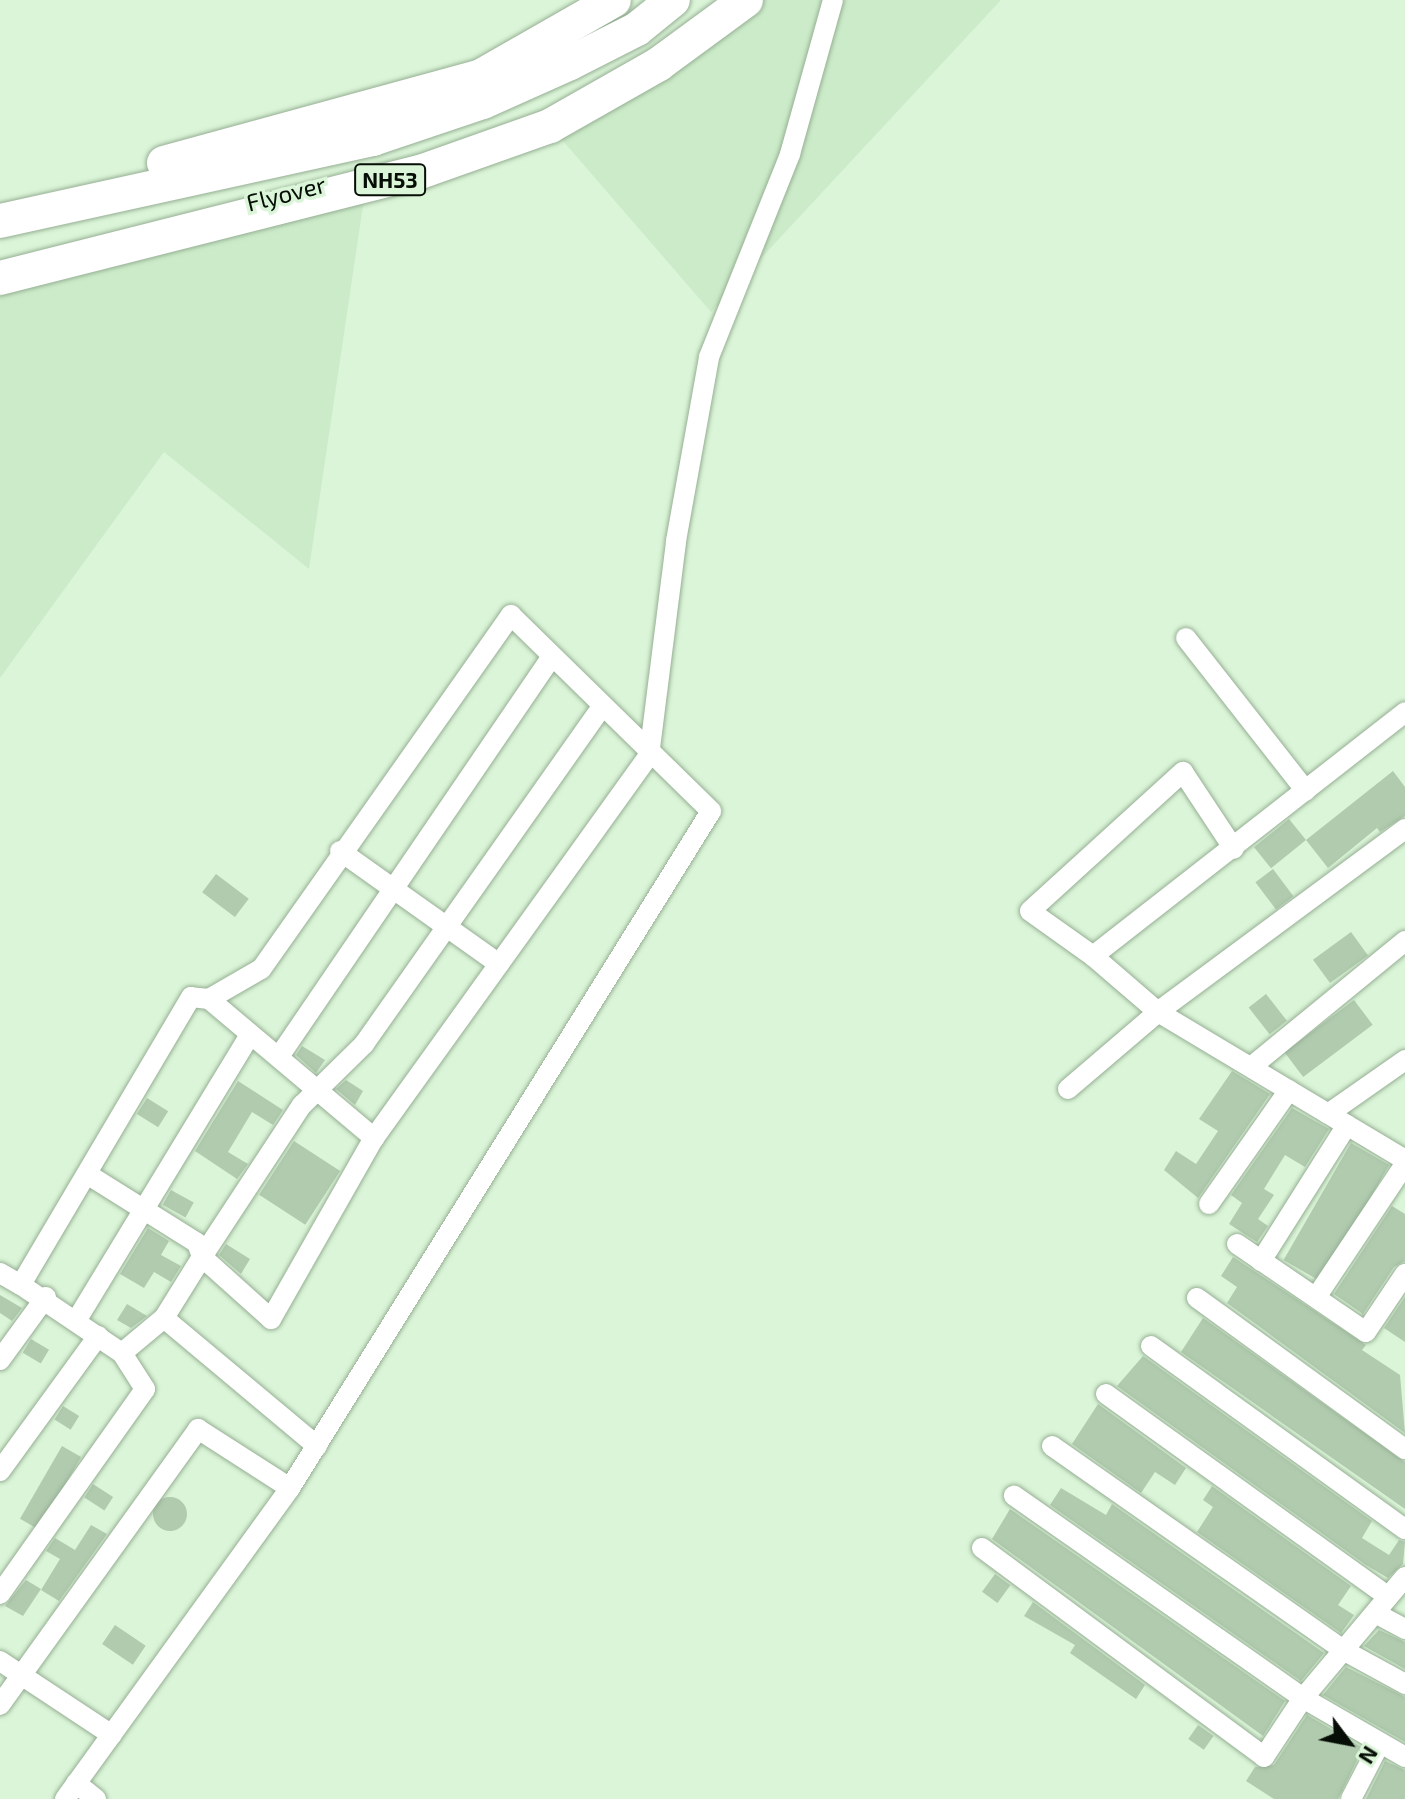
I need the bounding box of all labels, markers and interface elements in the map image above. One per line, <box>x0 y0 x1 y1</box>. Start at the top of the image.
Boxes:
road number: NH53 <box>354 162 426 198</box>
street label: Flyover <box>243 169 329 217</box>
north arrow <box>1309 1703 1389 1783</box>
text: N <box>1354 1742 1385 1769</box>

